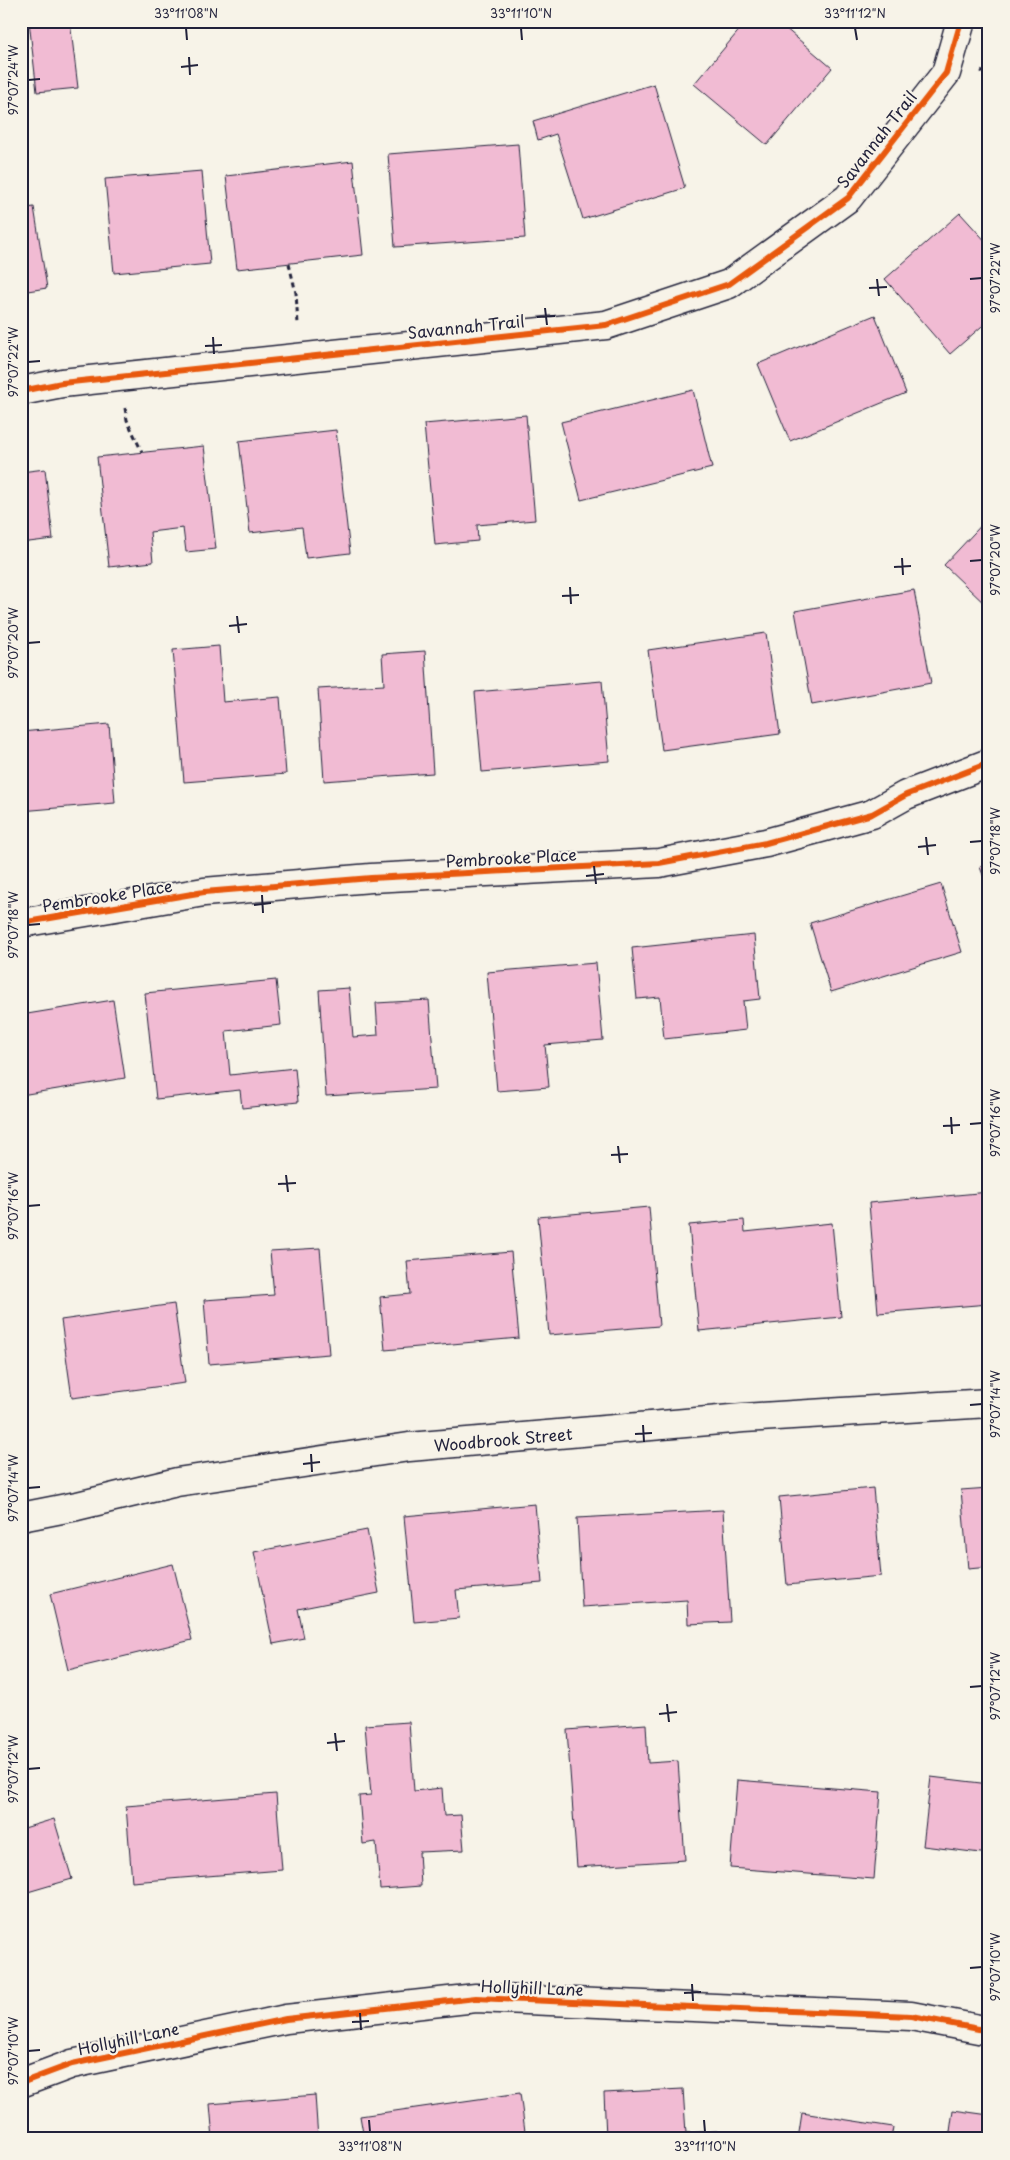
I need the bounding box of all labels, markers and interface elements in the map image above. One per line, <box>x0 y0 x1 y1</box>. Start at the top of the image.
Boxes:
text: 33°11'08"N <box>154 4 218 22</box>
text: 33°11'10"N <box>490 4 552 22</box>
text: 33°11'12"N <box>824 4 886 22</box>
text: 97°07'24"W <box>4 44 22 115</box>
street label: Savannah Trail <box>830 85 922 193</box>
text: 97°07'22"W <box>986 242 1004 313</box>
street label: Savannah Trail <box>406 308 526 344</box>
text: 97°07'22"W <box>4 326 22 397</box>
text: 97°07'20"W <box>986 524 1004 596</box>
text: 97°07'20"W <box>4 607 22 679</box>
text: 97°07'18"W <box>986 807 1004 875</box>
street label: Pembrooke Place <box>445 842 577 872</box>
street label: Pembrooke Place <box>40 873 174 917</box>
text: 97°07'18"W <box>4 891 22 959</box>
text: 97°07'16"W <box>986 1088 1004 1157</box>
text: 97°07'16"W <box>4 1171 22 1240</box>
text: 97°07'14"W <box>986 1369 1004 1438</box>
street label: Woodbrook Street <box>433 1421 574 1457</box>
text: 97°07'14"W <box>4 1453 22 1522</box>
text: 97°07'12"W <box>986 1651 1004 1720</box>
text: 97°07'12"W <box>4 1734 22 1803</box>
text: 97°07'10"W <box>986 1932 1004 2001</box>
street label: Hollyhill Lane <box>480 1973 584 2001</box>
text: 97°07'10"W <box>4 2016 22 2085</box>
street label: Hollyhill Lane <box>75 2016 181 2060</box>
text: 33°11'08"N <box>338 2137 402 2155</box>
text: 33°11'10"N <box>674 2137 736 2155</box>

